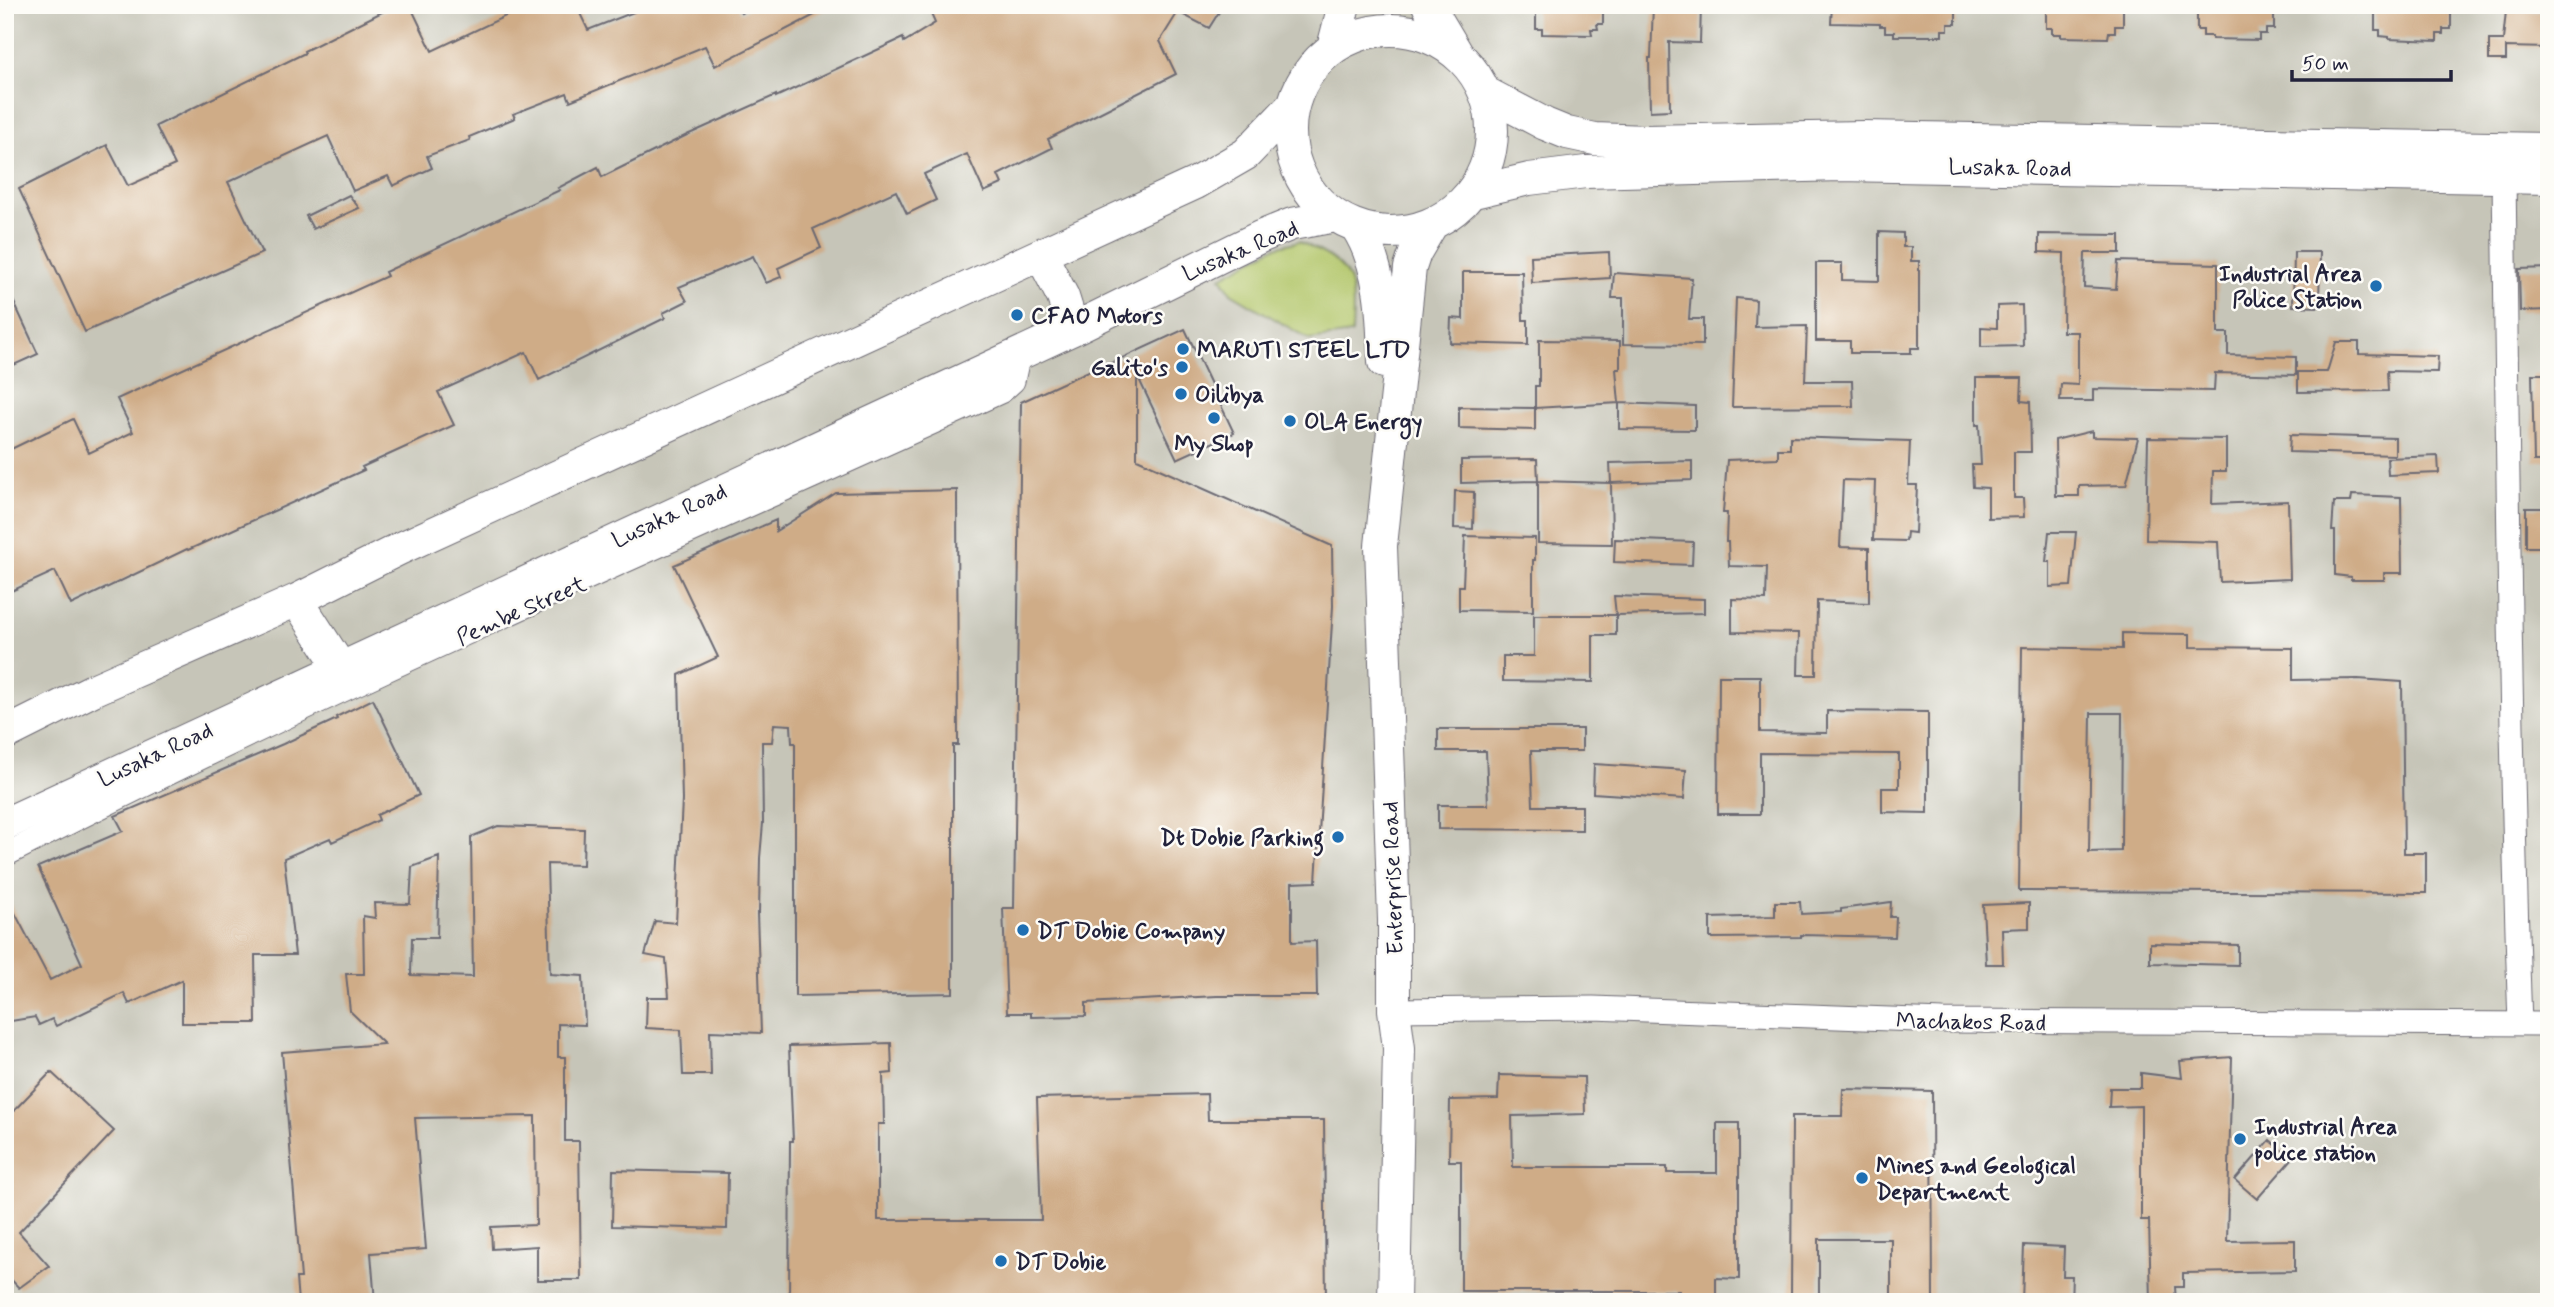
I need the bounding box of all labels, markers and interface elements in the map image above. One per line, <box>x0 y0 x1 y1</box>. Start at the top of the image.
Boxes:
scale bar <box>2292 38 2451 82</box>
text: 50 m <box>2302 50 2349 78</box>
street label: Lusaka Road <box>1948 153 2072 185</box>
street label: Lusaka Road <box>1178 214 1303 290</box>
place label: Industrial Area Police Station <box>2219 260 2362 316</box>
marker: Industrial Area Police Station <box>2368 278 2384 294</box>
place label: CFAO Motors <box>1031 302 1164 332</box>
marker: CFAO Motors <box>1009 307 1025 323</box>
place label: MARUTI STEEL LTD <box>1197 336 1411 366</box>
marker: MARUTI STEEL LTD <box>1175 341 1191 357</box>
place label: Galito's <box>1091 354 1169 384</box>
marker: Galito's <box>1174 359 1190 375</box>
place label: Oilibya <box>1195 381 1264 411</box>
marker: Oilibya <box>1173 386 1189 402</box>
place label: OLA Energy <box>1304 408 1423 440</box>
marker: My Shop <box>1206 410 1222 426</box>
marker: OLA Energy <box>1282 413 1298 429</box>
place label: My Shop <box>1174 430 1254 460</box>
street label: Lusaka Road <box>608 477 732 556</box>
street label: Pembe Street <box>452 570 592 654</box>
street label: Lusaka Road <box>94 716 218 795</box>
street label: Enterprise Road <box>1376 801 1412 955</box>
place label: Dt Dobie Parking <box>1160 824 1324 857</box>
marker: Dt Dobie Parking <box>1330 829 1346 845</box>
place label: DT Dobie Company <box>1037 917 1225 947</box>
marker: DT Dobie Company <box>1015 922 1031 938</box>
street label: Machakos Road <box>1896 1007 2046 1039</box>
place label: Industrial Area police station <box>2254 1113 2397 1169</box>
marker: Industrial Area police station <box>2232 1131 2248 1147</box>
place label: Mines and Geological Department <box>1876 1152 2076 1208</box>
marker: Mines and Geological Department <box>1854 1170 1870 1186</box>
place label: DT Dobie <box>1015 1248 1106 1278</box>
marker: DT Dobie <box>993 1253 1009 1269</box>

